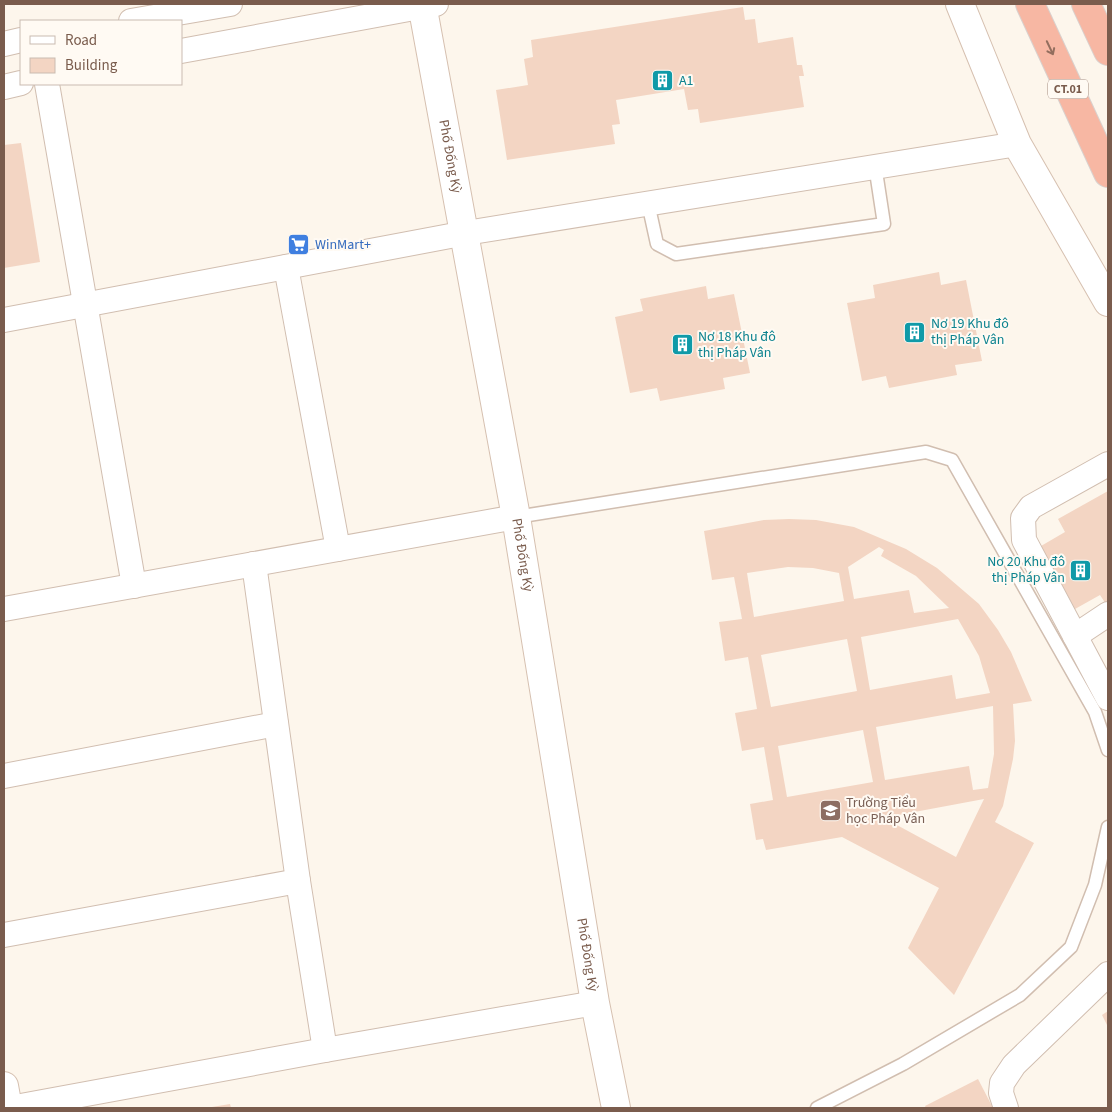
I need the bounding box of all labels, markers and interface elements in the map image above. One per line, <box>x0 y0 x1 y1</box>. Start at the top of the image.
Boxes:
legend <box>20 20 182 85</box>
text: Road <box>65 30 97 51</box>
one-way arrow <box>1045 40 1055 55</box>
text: Building <box>65 55 118 76</box>
building icon: A1 <box>651 69 675 93</box>
place label: A1 <box>679 71 694 91</box>
road number: CT.01 <box>1048 80 1088 98</box>
street label: Phố Đống Kỳ <box>433 118 467 195</box>
supermarket icon: WinMart+ <box>287 233 311 257</box>
place label: WinMart+ <box>315 235 371 255</box>
place label: Nơ 19 Khu đô thị Pháp Vân <box>931 314 1009 350</box>
building icon: Nơ 19 Khu đô thị Pháp Vân <box>903 320 927 344</box>
place label: Nơ 18 Khu đô thị Pháp Vân <box>698 327 776 363</box>
building icon: Nơ 18 Khu đô thị Pháp Vân <box>670 333 694 357</box>
street label: Phố Đống Kỳ <box>506 517 538 594</box>
place label: Nơ 20 Khu đô thị Pháp Vân <box>987 552 1065 588</box>
building icon: Nơ 20 Khu đô thị Pháp Vân <box>1069 558 1093 582</box>
place label: Trường Tiểu học Pháp Vân <box>846 793 925 829</box>
school or university icon: Trường Tiểu học Pháp Vân <box>818 799 842 823</box>
street label: Phố Đống Kỳ <box>571 916 603 993</box>

